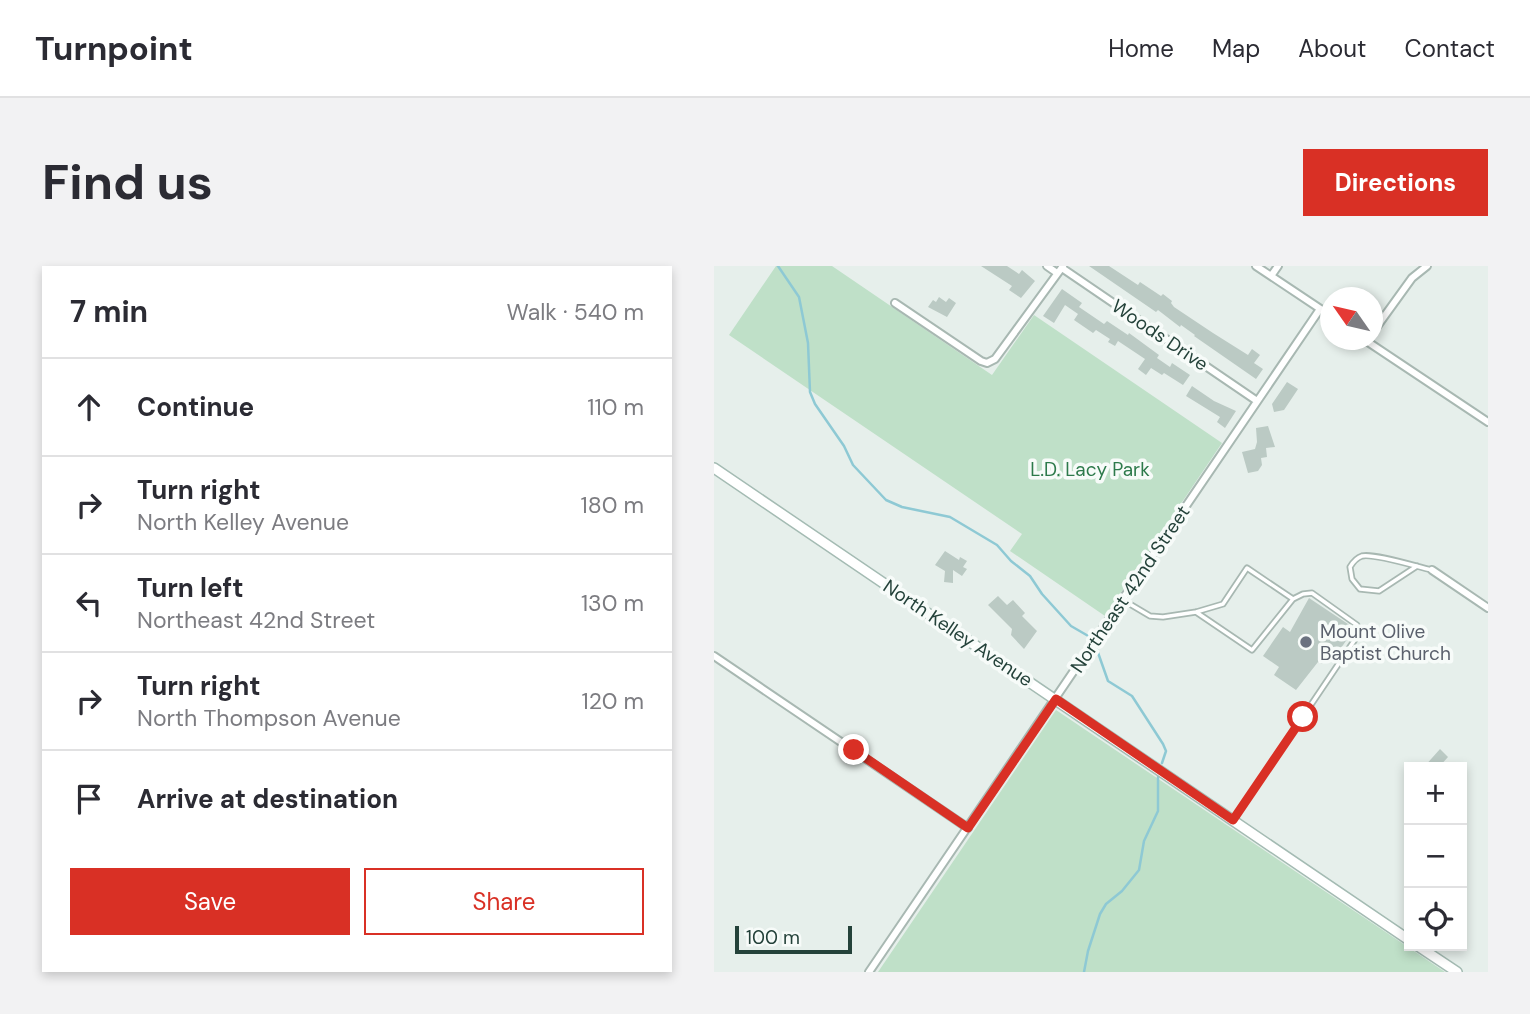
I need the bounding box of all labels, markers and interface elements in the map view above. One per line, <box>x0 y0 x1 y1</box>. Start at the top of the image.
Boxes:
text: Turnpoint <box>35 27 193 70</box>
text: Home <box>1108 33 1174 64</box>
text: Map <box>1212 33 1260 64</box>
text: About <box>1298 33 1367 64</box>
text: Contact <box>1405 33 1495 64</box>
button: Directions <box>1303 149 1488 216</box>
text: Find us <box>42 150 213 214</box>
north arrow <box>1320 287 1383 350</box>
text: 7 min <box>70 292 148 331</box>
street label: Woods Drive <box>1107 293 1213 377</box>
text: Walk · 540 m <box>507 297 644 327</box>
icon: ahead <box>70 388 108 426</box>
text: Continue <box>137 390 254 424</box>
text: 110 m <box>587 392 644 422</box>
park label: L.D. Lacy Park <box>1030 457 1150 482</box>
text: Turn right <box>137 473 261 507</box>
icon: right <box>70 486 108 524</box>
text: 180 m <box>580 490 644 520</box>
street label: Northeast 42nd Street <box>1065 500 1195 678</box>
text: North Kelley Avenue <box>137 507 349 537</box>
text: Turn left <box>137 571 244 605</box>
street label: North Kelley Avenue <box>878 574 1038 692</box>
icon: left <box>70 584 108 622</box>
text: 130 m <box>581 588 644 618</box>
text: Northeast 42nd Street <box>137 605 375 635</box>
place label: Mount Olive Baptist Church <box>1320 619 1451 666</box>
marker: Mount Olive Baptist Church <box>1298 634 1314 650</box>
text: Turn right <box>137 669 261 703</box>
icon: right <box>70 682 108 720</box>
text: 120 m <box>581 686 644 716</box>
route start <box>1287 701 1318 732</box>
text: North Thompson Avenue <box>137 703 401 733</box>
route end <box>838 734 869 765</box>
map controls <box>1404 762 1467 951</box>
button: + <box>1404 762 1467 825</box>
icon: arrive <box>70 780 108 818</box>
text: Arrive at destination <box>137 782 398 816</box>
button: − <box>1404 825 1467 888</box>
button: Save <box>70 868 350 935</box>
button: Share <box>364 868 644 935</box>
button: locate <box>1404 888 1467 951</box>
scale bar <box>735 923 852 955</box>
text: 100 m <box>746 925 800 950</box>

